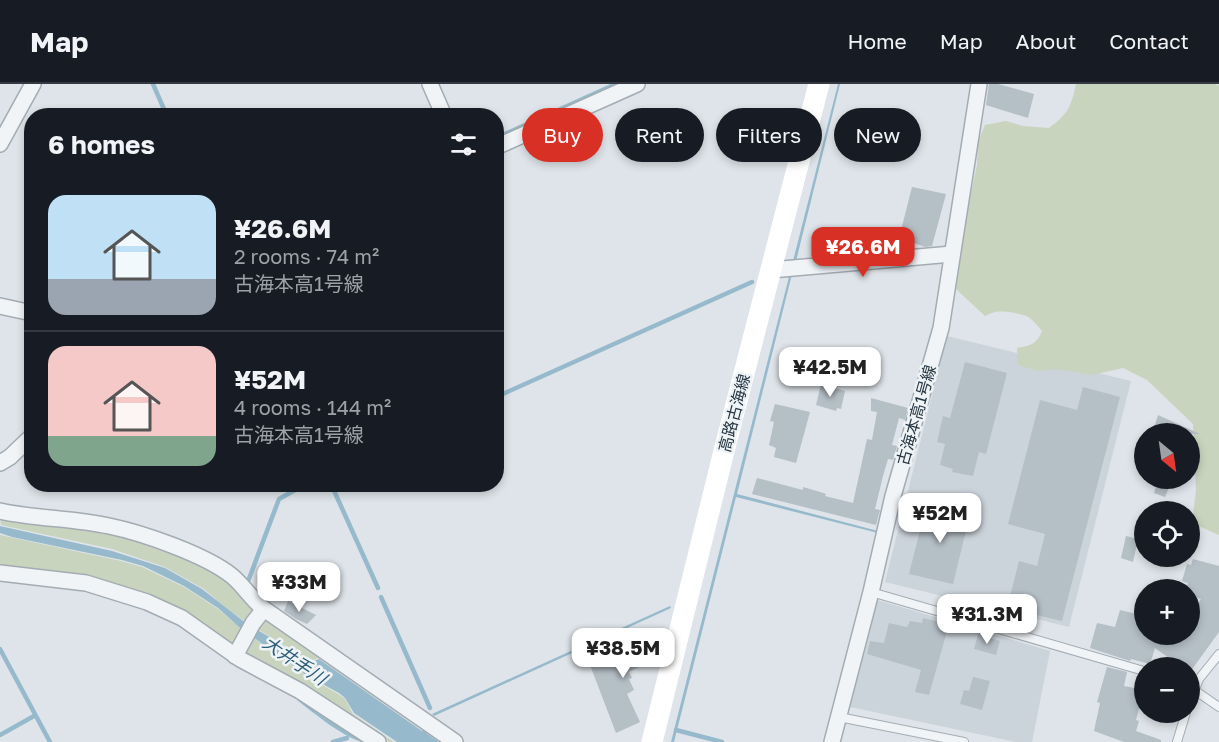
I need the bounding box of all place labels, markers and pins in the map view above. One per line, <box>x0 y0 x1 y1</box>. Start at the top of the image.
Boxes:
pin: ¥26.6M <box>814 227 912 278</box>
pin: ¥42.5M <box>781 347 879 398</box>
pin: ¥52M <box>904 493 976 544</box>
pin: ¥33M <box>263 562 335 613</box>
pin: ¥31.3M <box>938 594 1036 645</box>
pin: ¥38.5M <box>574 628 672 679</box>

